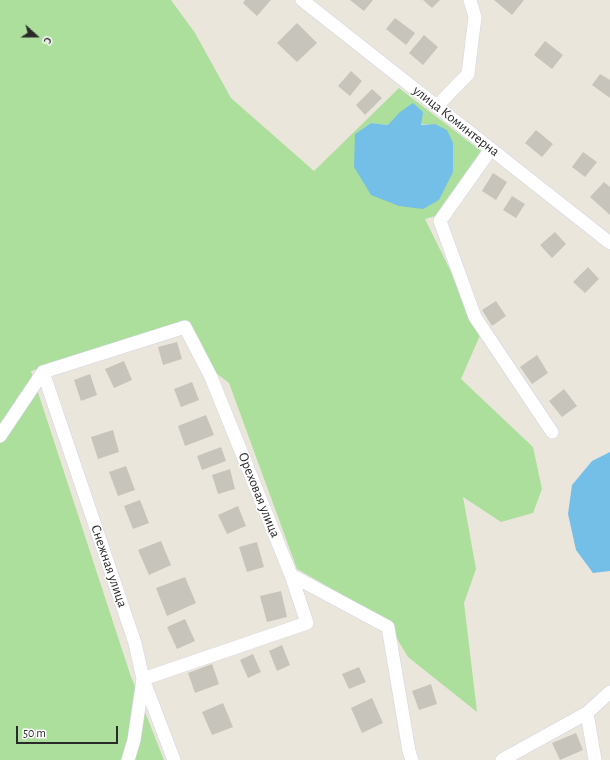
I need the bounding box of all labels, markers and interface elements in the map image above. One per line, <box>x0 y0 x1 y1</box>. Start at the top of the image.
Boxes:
north arrow <box>16 16 56 56</box>
text: С <box>41 36 54 45</box>
street label: улица Коминтерна <box>409 82 503 160</box>
street label: Ореховая улица <box>234 450 284 540</box>
street label: Снежная улица <box>87 522 131 610</box>
scale bar <box>18 718 120 744</box>
text: 50 m <box>23 727 46 739</box>

